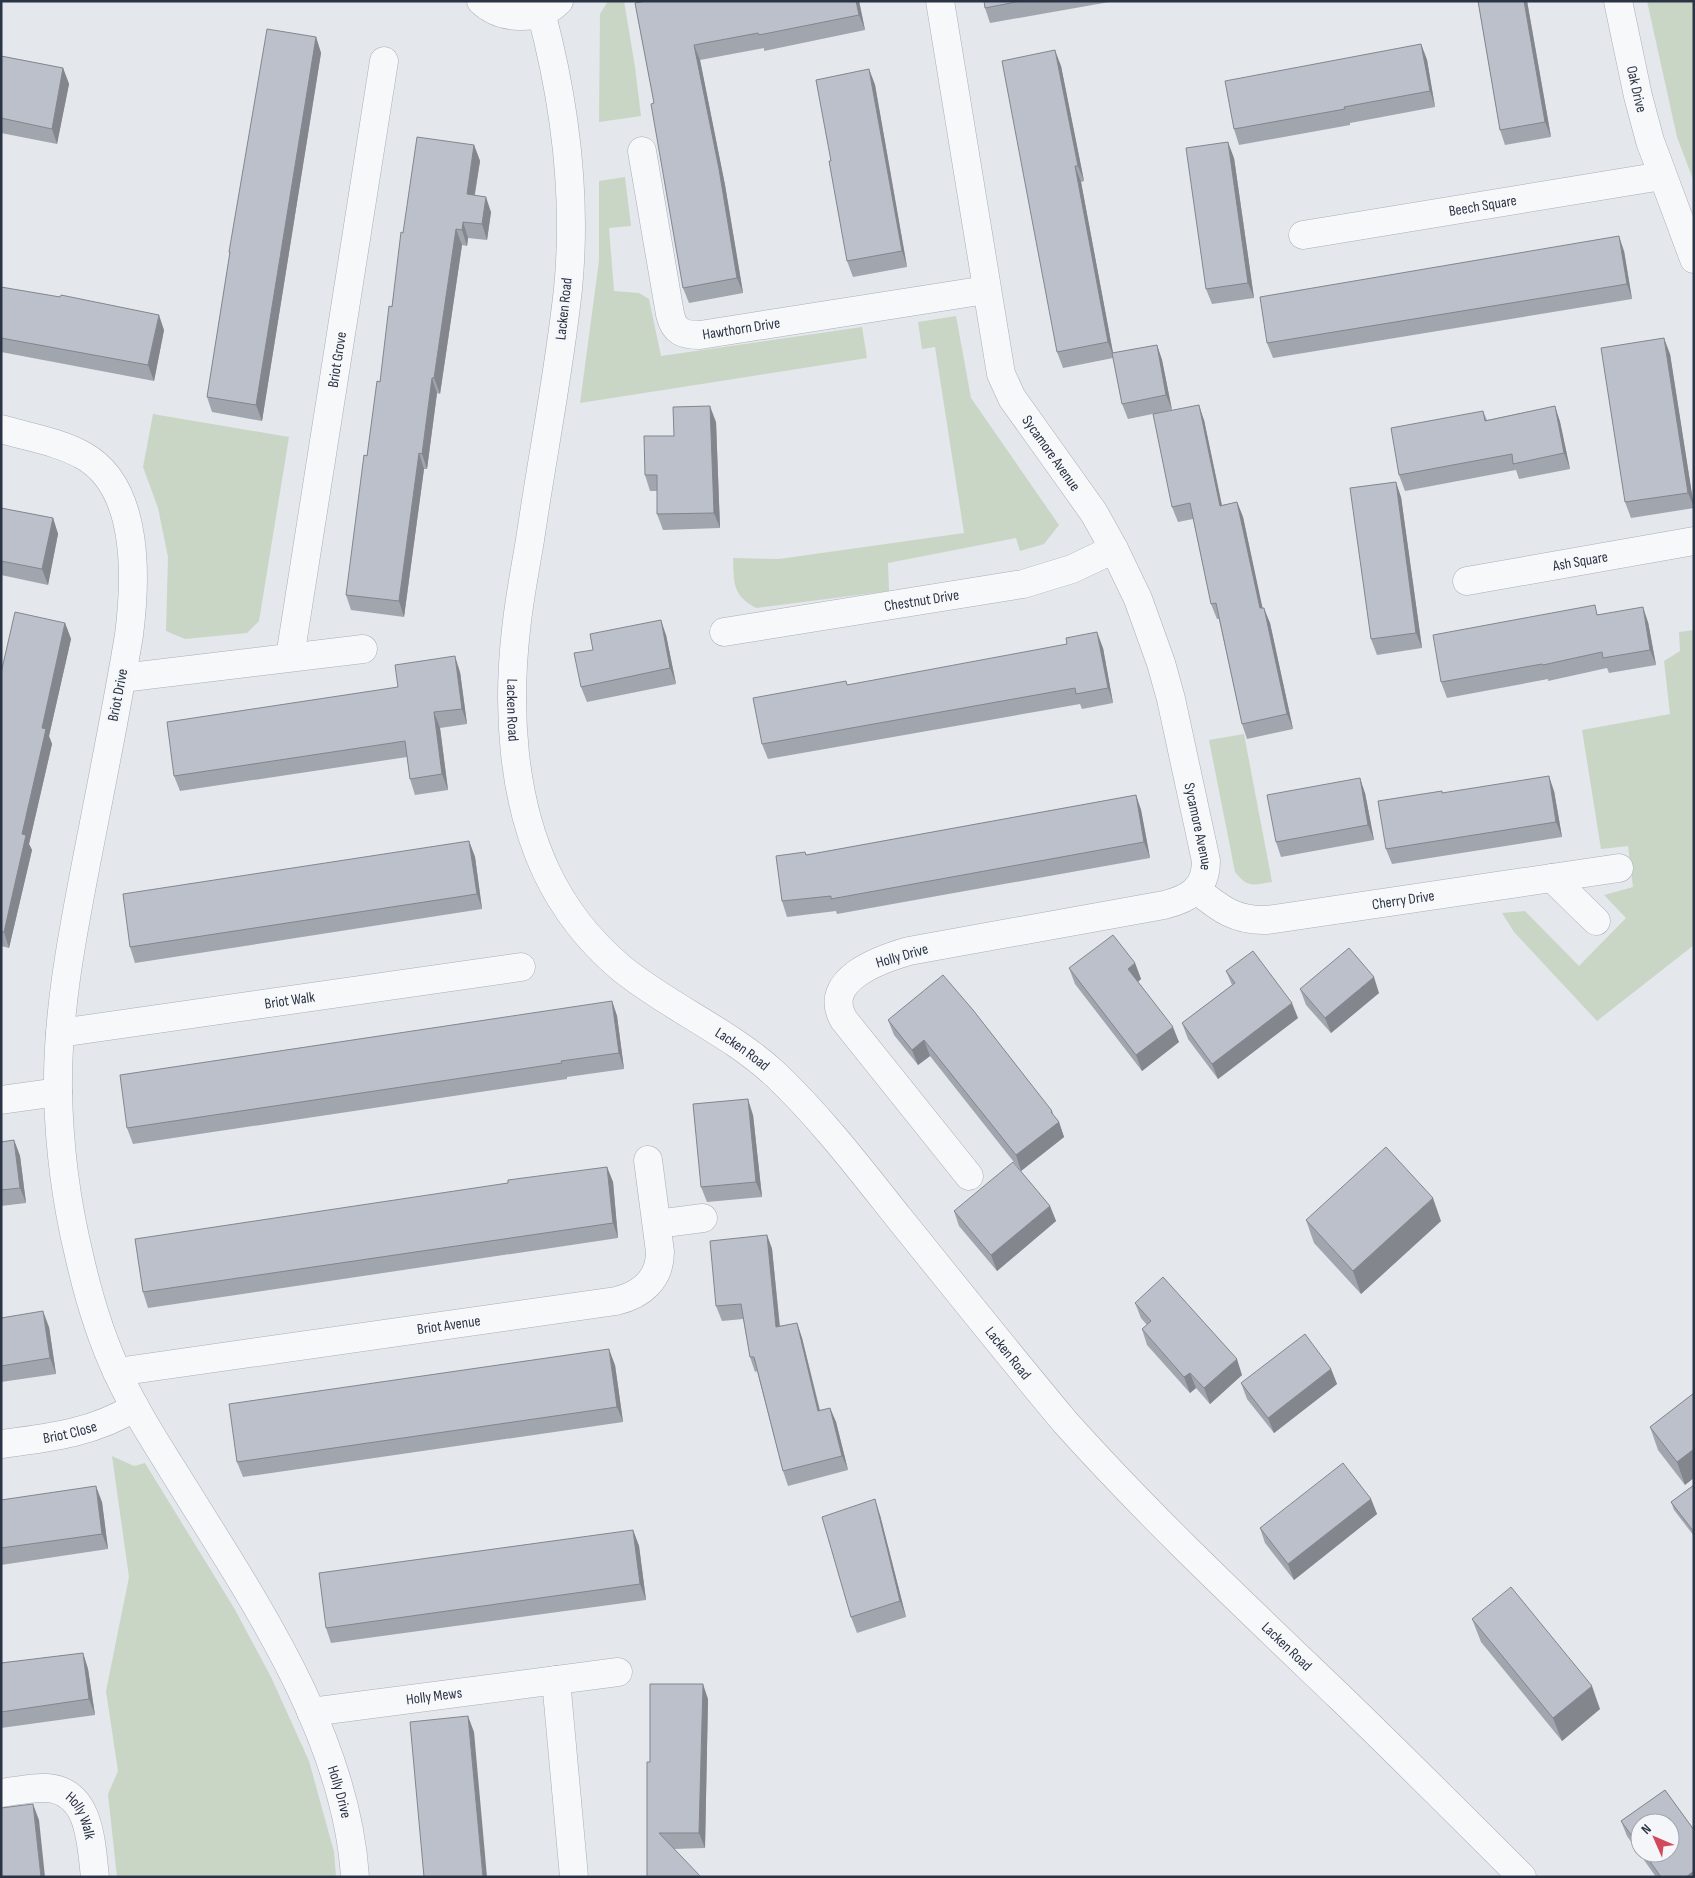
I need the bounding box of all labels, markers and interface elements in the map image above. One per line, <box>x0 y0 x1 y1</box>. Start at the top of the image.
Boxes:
street label: Oak Drive <box>1622 64 1651 114</box>
street label: Beech Square <box>1447 191 1518 220</box>
street label: Lacken Road <box>551 277 577 341</box>
street label: Hawthorn Drive <box>701 313 781 344</box>
street label: Briot Grove <box>323 330 351 389</box>
street label: Sycamore Avenue <box>1018 411 1085 495</box>
street label: Ash Square <box>1550 547 1609 575</box>
street label: Chestnut Drive <box>883 585 960 616</box>
street label: Briot Drive <box>104 667 132 723</box>
street label: Lacken Road <box>503 678 523 742</box>
street label: Sycamore Avenue <box>1180 781 1216 871</box>
street label: Cherry Drive <box>1371 886 1436 914</box>
street label: Holly Drive <box>874 939 930 973</box>
street label: Briot Walk <box>263 987 316 1013</box>
street label: Lacken Road <box>712 1023 774 1075</box>
street label: Briot Avenue <box>416 1311 482 1339</box>
street label: Lacken Road <box>981 1323 1035 1383</box>
street label: Briot Close <box>42 1416 99 1448</box>
street label: Lacken Road <box>1258 1618 1316 1675</box>
street label: Holly Mews <box>405 1683 463 1709</box>
street label: Holly Drive <box>323 1763 356 1820</box>
street label: Holly Walk <box>62 1787 100 1841</box>
north arrow <box>1630 1813 1680 1863</box>
text: N <box>1638 1821 1655 1838</box>

